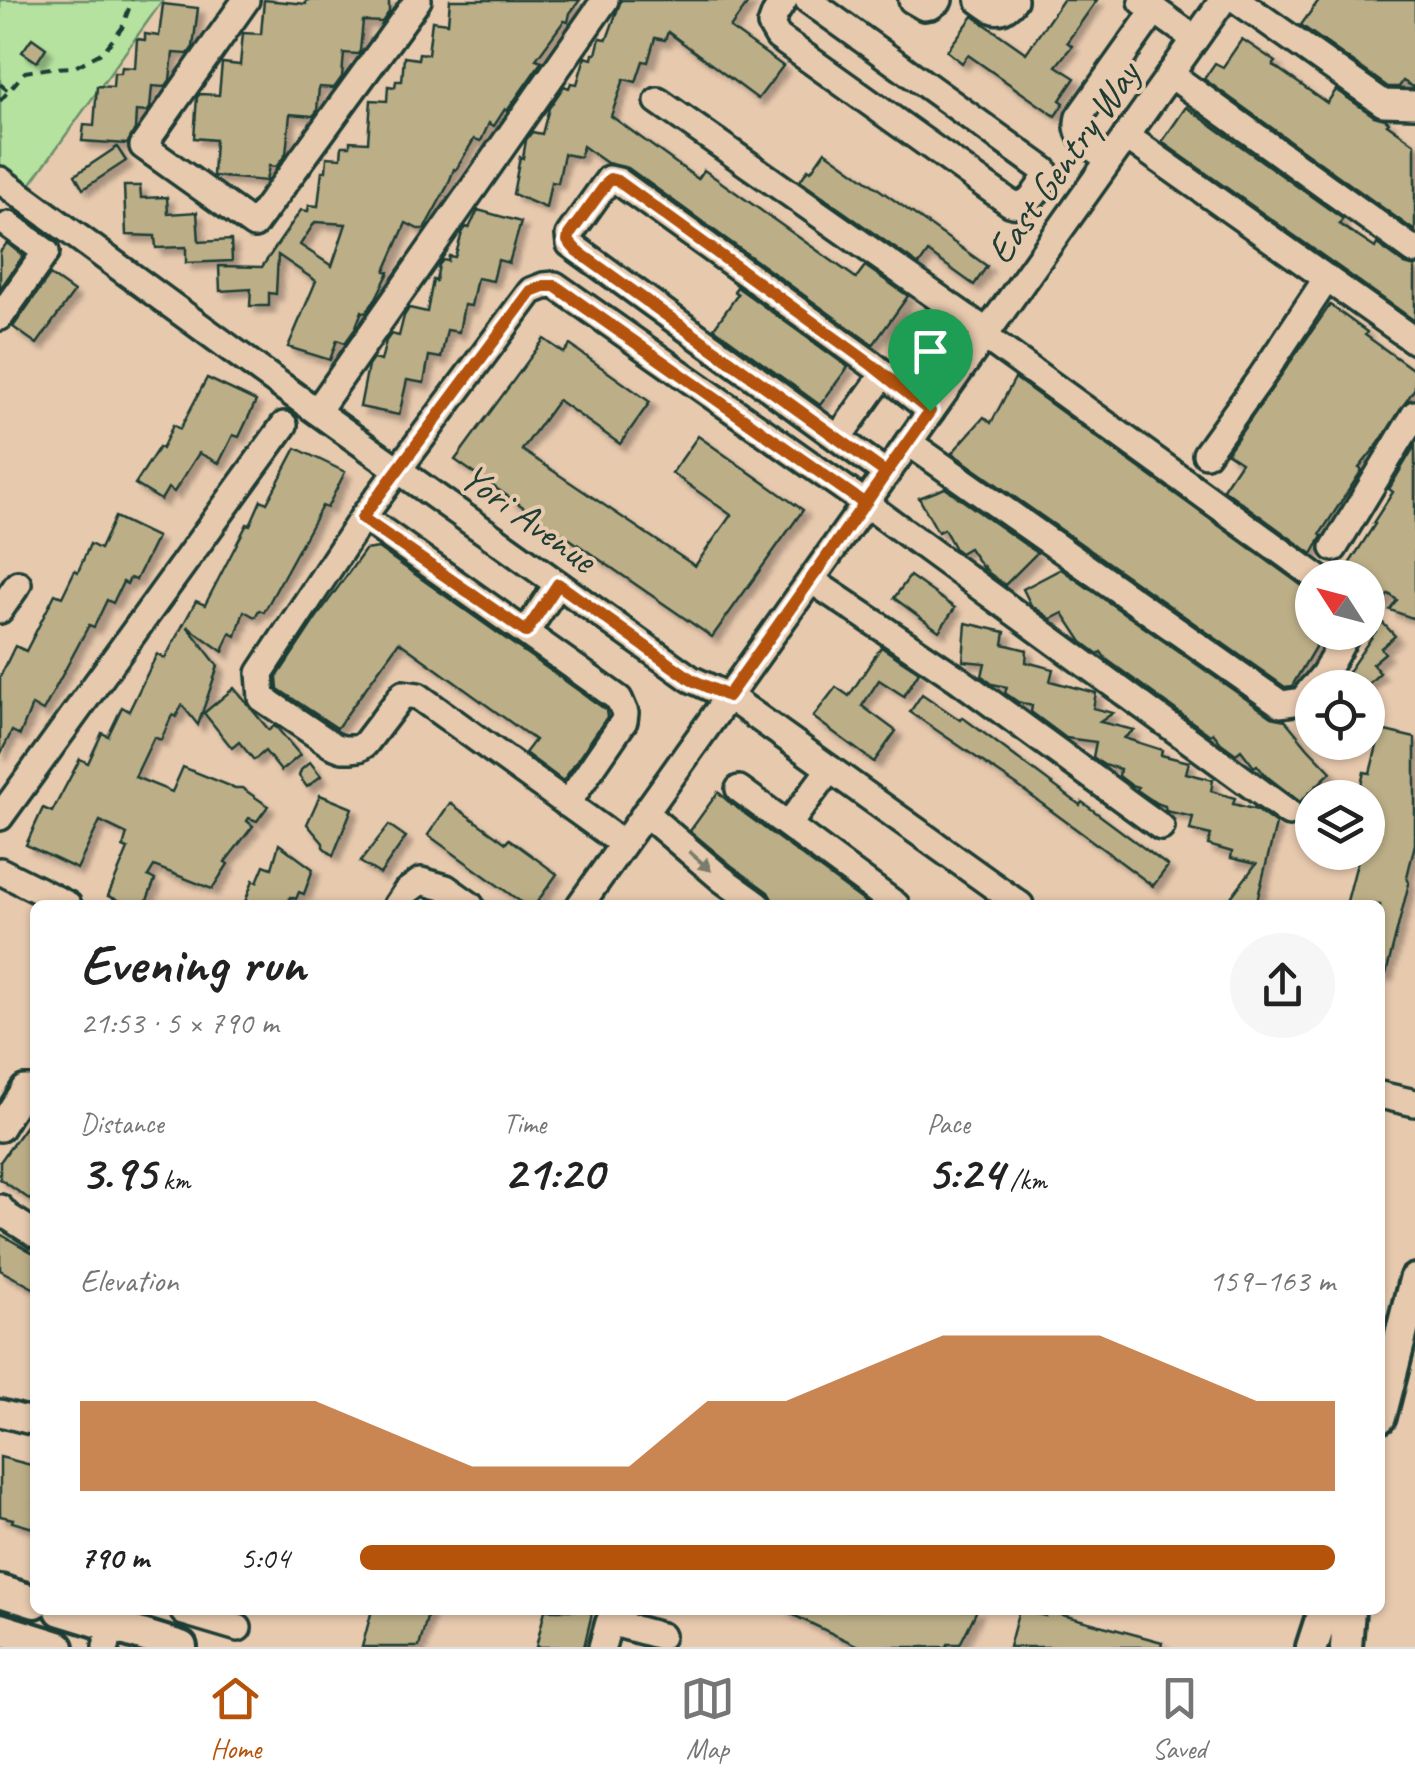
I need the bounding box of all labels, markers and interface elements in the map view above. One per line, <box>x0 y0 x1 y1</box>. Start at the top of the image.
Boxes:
street label: East Gentry Way <box>975 49 1153 273</box>
pin <box>888 309 973 412</box>
icon: arrive <box>903 324 958 379</box>
street label: Yori Avenue <box>451 452 608 586</box>
north arrow <box>1295 560 1385 650</box>
map controls <box>1295 560 1385 870</box>
button: locate <box>1295 670 1385 760</box>
button: layers <box>1295 780 1385 870</box>
one-way arrow <box>688 849 713 871</box>
text: Evening run <box>80 929 305 999</box>
button: share <box>1230 933 1335 1038</box>
text: 21:53 · 5 × 790 m <box>80 1002 278 1043</box>
text: Distance <box>80 1106 164 1141</box>
text: Time <box>503 1106 546 1141</box>
text: Pace <box>927 1106 970 1141</box>
text: 3.95 <box>80 1141 156 1204</box>
text: 21:20 <box>503 1141 603 1204</box>
text: 5:24 <box>927 1141 1003 1204</box>
text: km <box>156 1162 190 1197</box>
text: /km <box>1003 1162 1047 1197</box>
text: Elevation <box>80 1260 178 1301</box>
text: 159–163 m <box>1209 1260 1335 1301</box>
text: 790 m <box>80 1537 149 1578</box>
text: 5:04 <box>240 1537 290 1578</box>
tab: Home <box>208 1671 263 1766</box>
tab: Map <box>680 1671 735 1766</box>
tab: Saved <box>1152 1671 1207 1766</box>

